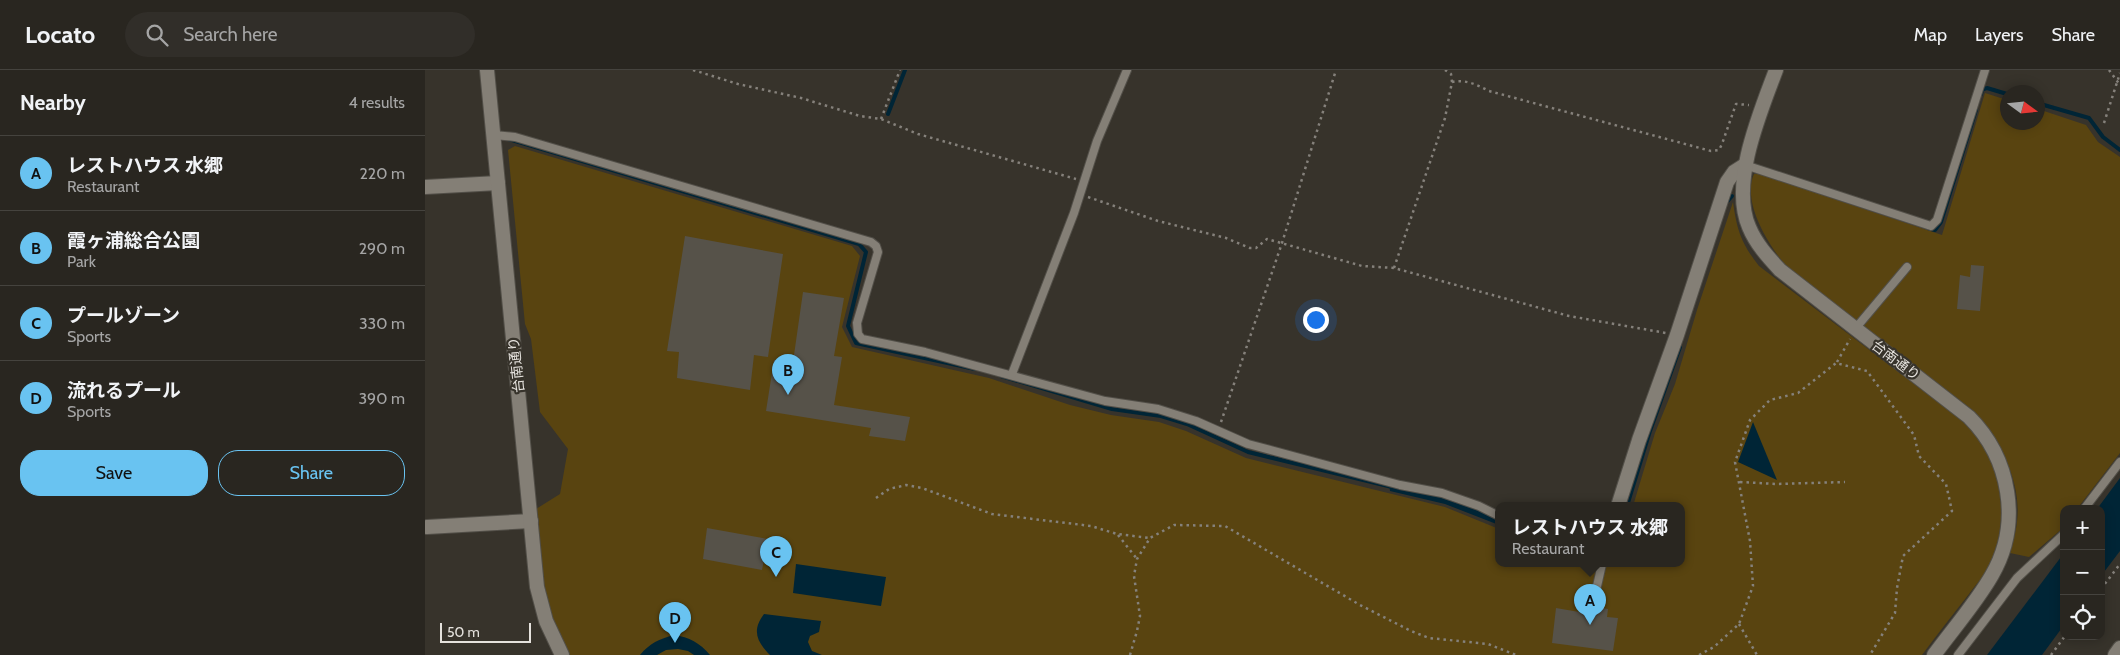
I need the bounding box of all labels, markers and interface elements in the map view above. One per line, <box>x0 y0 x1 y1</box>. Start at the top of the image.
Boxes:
search box <box>125 12 475 57</box>
text: Locato <box>25 20 95 49</box>
icon: search <box>143 21 171 49</box>
text: Search here <box>183 23 278 46</box>
text: Map <box>1914 24 1947 46</box>
text: Layers <box>1975 24 2024 46</box>
text: Share <box>2052 24 2095 46</box>
north arrow <box>2000 85 2045 130</box>
text: Nearby <box>20 90 86 115</box>
text: 4 results <box>348 93 405 112</box>
text: レストハウス 水郷 <box>67 154 223 177</box>
text: A <box>31 164 41 183</box>
text: 220 m <box>359 164 405 183</box>
text: Restaurant <box>67 177 139 196</box>
text: 霞ヶ浦総合公園 <box>67 229 200 252</box>
text: B <box>31 239 41 258</box>
text: 290 m <box>359 239 405 258</box>
text: Park <box>67 252 96 271</box>
text: プールゾーン <box>67 304 180 327</box>
your location <box>1303 307 1329 333</box>
text: C <box>31 314 41 333</box>
text: 330 m <box>359 314 405 333</box>
text: Sports <box>67 327 111 346</box>
street label: 台南通り <box>504 336 528 394</box>
street label: 台南通り <box>1868 336 1924 384</box>
pin: B <box>772 354 804 395</box>
text: 流れるプール <box>67 379 181 402</box>
text: D <box>30 389 42 408</box>
text: 390 m <box>358 389 405 408</box>
text: Sports <box>67 402 111 421</box>
button: Save <box>20 450 208 496</box>
button: Share <box>218 450 405 496</box>
popup <box>1495 502 1685 567</box>
map controls <box>2060 505 2105 640</box>
button: + <box>2060 505 2105 550</box>
text: レストハウス 水郷 <box>1512 516 1668 539</box>
pin: C <box>760 536 792 577</box>
text: Restaurant <box>1512 539 1584 558</box>
button: − <box>2060 550 2105 595</box>
pin: A <box>1574 584 1606 625</box>
button: locate <box>2060 595 2105 640</box>
pin: D <box>659 602 691 643</box>
scale bar <box>440 620 531 643</box>
text: 50 m <box>447 623 480 641</box>

